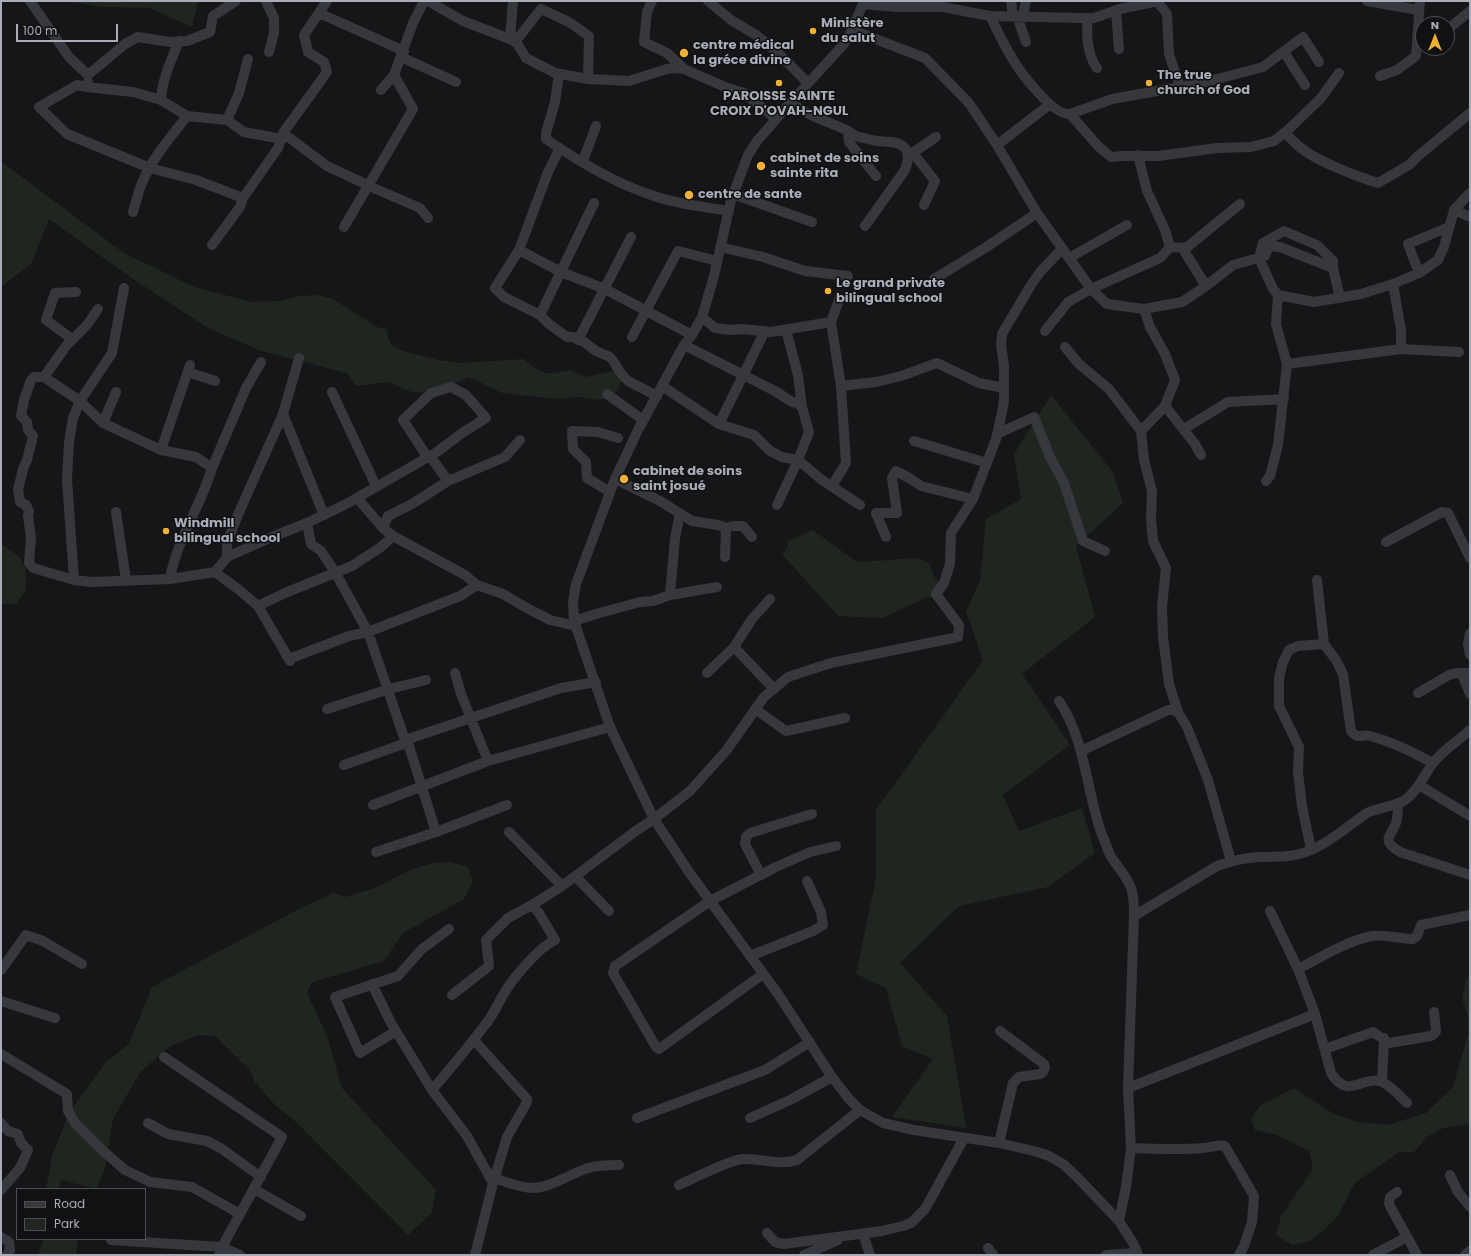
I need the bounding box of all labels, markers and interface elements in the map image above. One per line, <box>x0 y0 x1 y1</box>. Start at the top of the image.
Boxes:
scale bar <box>18 16 120 42</box>
place label: Ministère du salut <box>821 16 883 47</box>
north arrow <box>1415 16 1455 56</box>
text: N <box>1431 17 1439 33</box>
text: 100 m <box>23 22 57 39</box>
marker: Ministère du salut <box>808 26 818 36</box>
place label: centre médical la gréce divine <box>693 38 794 69</box>
marker: centre médical la gréce divine <box>678 47 690 59</box>
place label: The true church of God <box>1157 68 1250 99</box>
marker: PAROISSE SAINTE CROIX D'OVAH-NGUL <box>774 78 784 88</box>
marker: The true church of God <box>1144 78 1154 88</box>
place label: PAROISSE SAINTE CROIX D'OVAH-NGUL <box>710 89 848 120</box>
place label: cabinet de soins sainte rita <box>770 151 879 182</box>
marker: cabinet de soins sainte rita <box>755 160 767 172</box>
place label: centre de sante <box>698 187 802 203</box>
marker: centre de sante <box>683 189 695 201</box>
place label: Le grand private bilingual school <box>836 276 945 307</box>
marker: Le grand private bilingual school <box>823 286 833 296</box>
place label: cabinet de soins saint josué <box>633 464 742 495</box>
marker: cabinet de soins saint josué <box>618 473 630 485</box>
place label: Windmill bilingual school <box>174 516 280 547</box>
marker: Windmill bilingual school <box>161 526 171 536</box>
legend <box>16 1188 146 1240</box>
text: Road <box>54 1195 85 1212</box>
text: Park <box>54 1215 80 1232</box>

